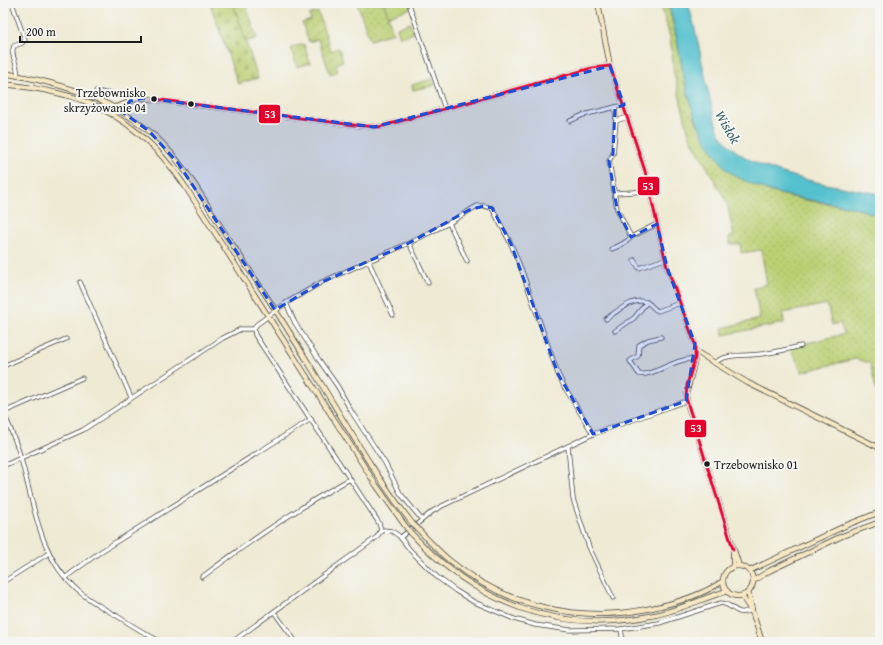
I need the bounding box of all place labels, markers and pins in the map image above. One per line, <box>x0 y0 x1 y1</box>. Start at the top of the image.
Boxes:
place label: Trzebownisko skrzyżowanie 04 <box>64 84 146 116</box>
marker: Trzebownisko skrzyżowanie 04 <box>149 94 159 104</box>
unlabelled marker <box>186 99 196 109</box>
place label: Trzebownisko 01 <box>714 456 798 473</box>
marker: Trzebownisko 01 <box>702 459 712 469</box>

